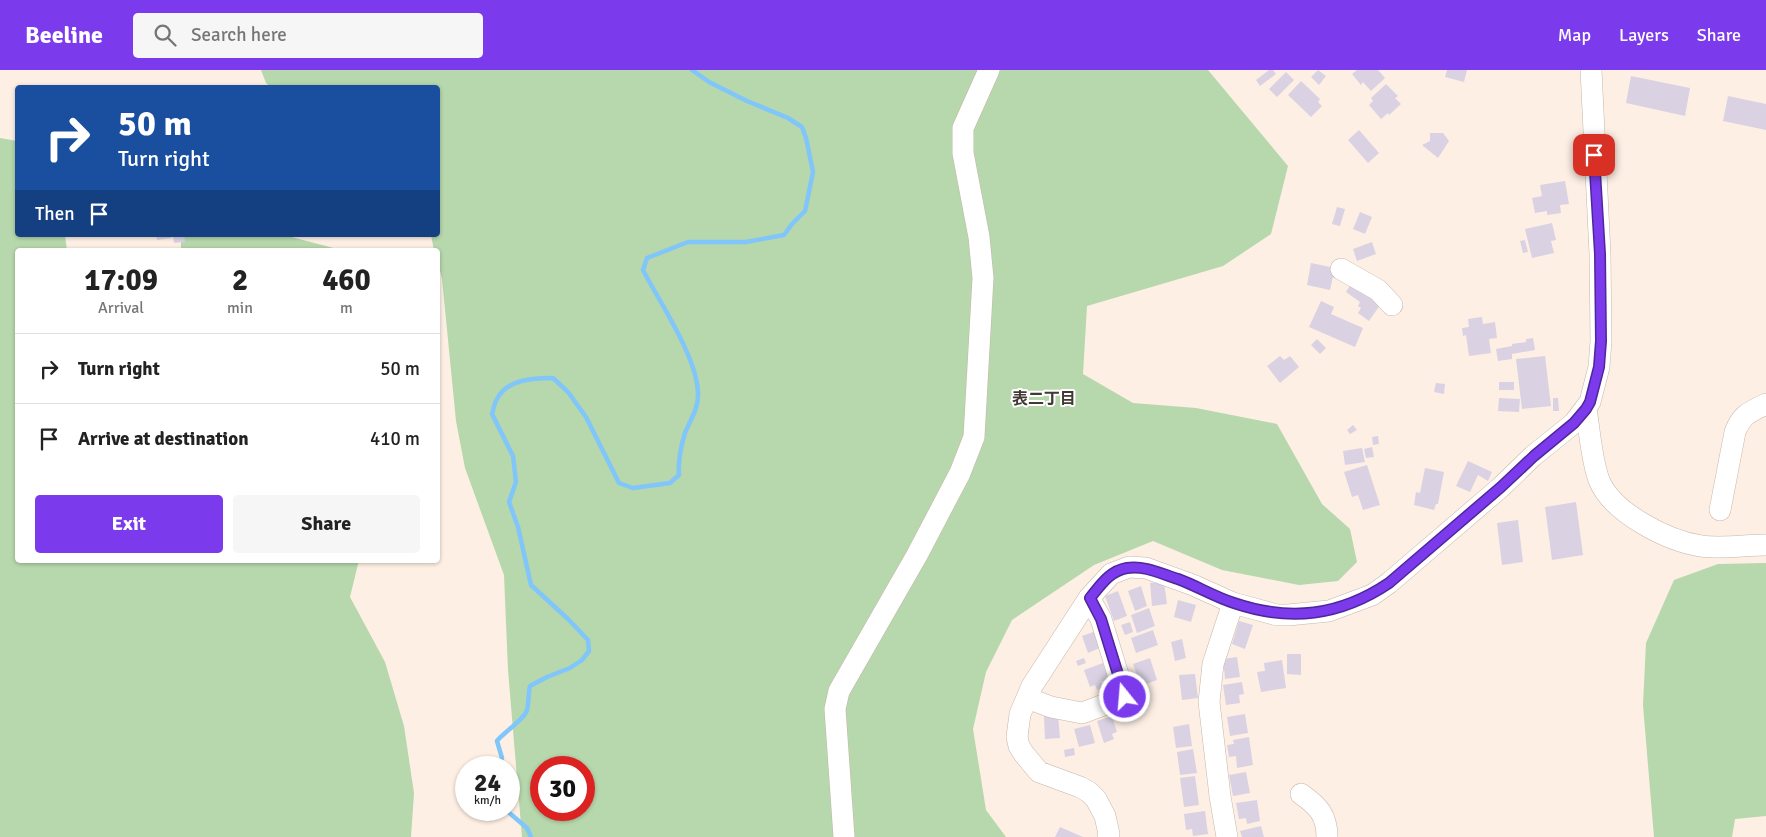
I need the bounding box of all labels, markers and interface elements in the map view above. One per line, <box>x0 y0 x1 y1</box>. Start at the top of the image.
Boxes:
search box <box>133 13 483 58</box>
text: Beeline <box>25 20 103 50</box>
icon: search <box>151 21 179 49</box>
text: Search here <box>191 23 287 47</box>
text: Map <box>1558 24 1591 46</box>
text: Layers <box>1619 24 1669 46</box>
text: Share <box>1697 24 1741 46</box>
text: 50 m <box>118 102 192 145</box>
icon: right <box>35 105 100 170</box>
pin <box>1573 134 1615 176</box>
icon: arrive <box>1580 141 1608 169</box>
text: Turn right <box>118 145 210 172</box>
icon: arrive <box>85 200 113 228</box>
text: Then <box>35 202 75 226</box>
text: 17:09 <box>84 262 158 299</box>
text: 2 <box>232 262 248 299</box>
text: 460 <box>322 262 371 299</box>
text: Arrival <box>98 298 144 318</box>
text: min <box>227 298 253 318</box>
text: m <box>340 298 353 318</box>
icon: right <box>35 355 63 383</box>
text: Turn right <box>78 357 160 381</box>
text: 50 m <box>380 357 420 381</box>
district label: 表二丁目 <box>1012 389 1076 409</box>
icon: arrive <box>35 425 63 453</box>
text: Arrive at destination <box>78 427 249 451</box>
text: 410 m <box>370 427 420 451</box>
button: Exit <box>35 495 223 553</box>
button: Share <box>233 495 420 553</box>
position arrow <box>1098 670 1150 722</box>
speed limit sign: 30 <box>530 756 595 821</box>
text: 24 <box>474 767 501 798</box>
text: km/h <box>474 793 501 808</box>

